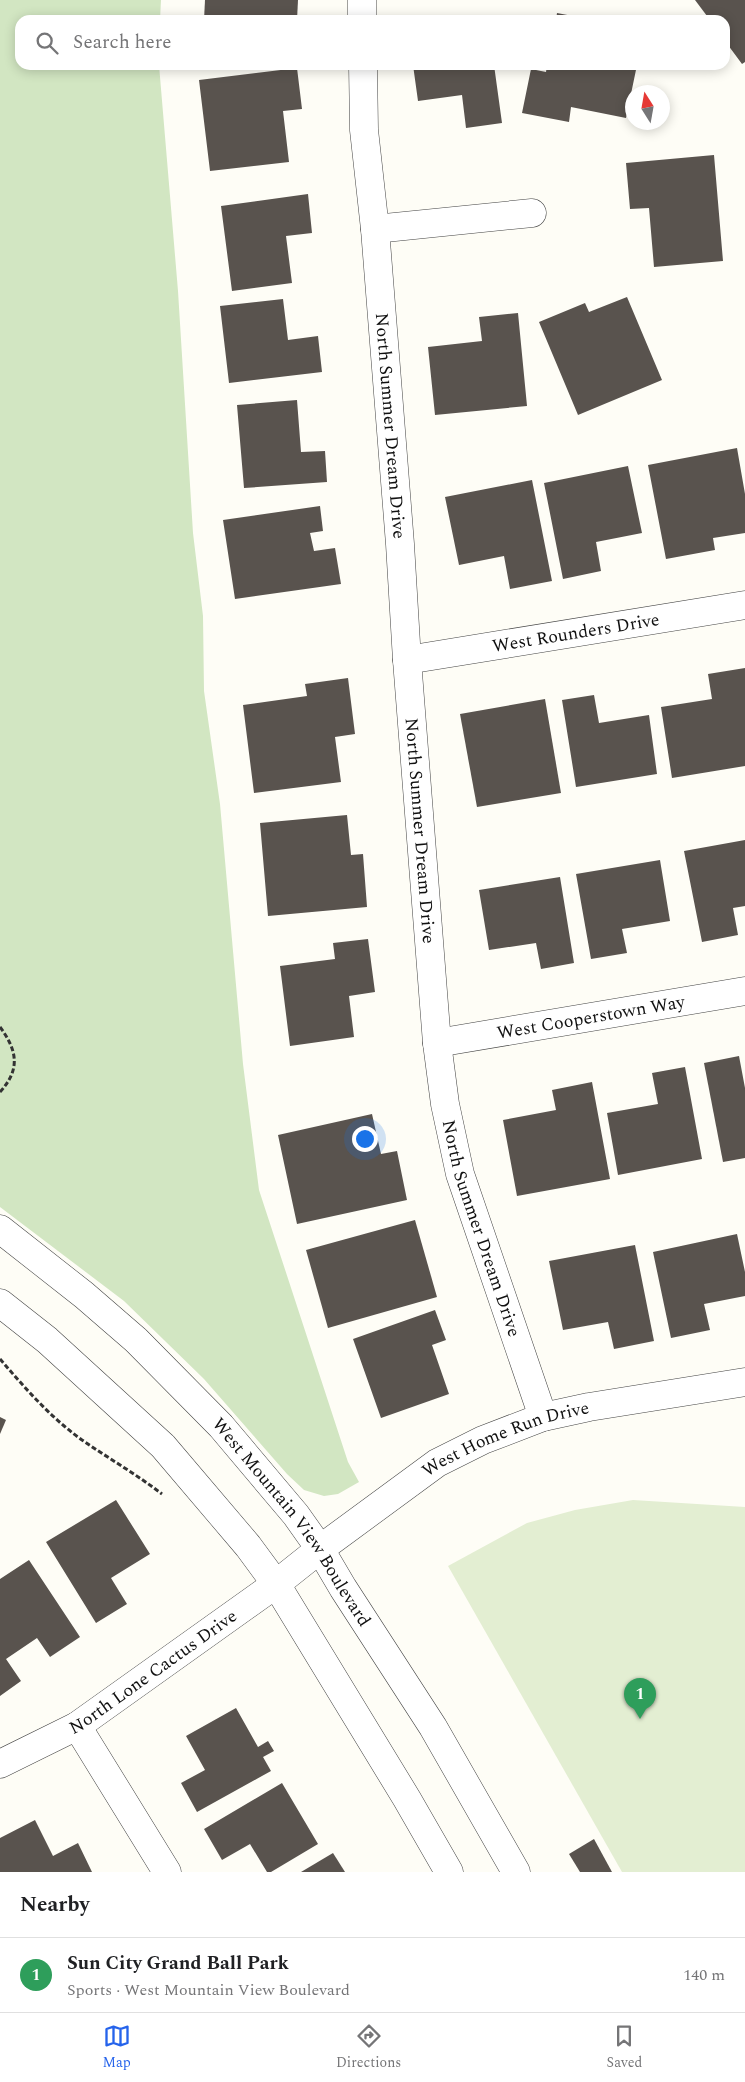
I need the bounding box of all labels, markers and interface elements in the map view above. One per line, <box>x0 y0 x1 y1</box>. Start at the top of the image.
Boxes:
search box <box>15 15 730 70</box>
text: Search here <box>73 28 172 57</box>
icon: search <box>33 29 61 57</box>
north arrow <box>625 85 670 130</box>
street label: North Summer Dream Drive <box>368 312 413 540</box>
street label: West Rounders Drive <box>490 606 661 660</box>
street label: North Summer Dream Drive <box>398 717 442 945</box>
street label: West Cooperstown Way <box>495 988 688 1047</box>
street label: North Summer Dream Drive <box>435 1117 528 1340</box>
your location <box>352 1126 378 1152</box>
street label: West Home Run Drive <box>416 1394 592 1484</box>
street label: West Mountain View Boulevard <box>205 1412 377 1632</box>
street label: North Lone Cactus Drive <box>65 1603 243 1742</box>
pin: 1 <box>624 1678 656 1719</box>
text: Nearby <box>20 1889 90 1921</box>
text: Sun City Grand Ball Park <box>67 1949 289 1978</box>
text: 1 <box>32 1963 40 1987</box>
text: 140 m <box>683 1963 725 1987</box>
text: Sports · West Mountain View Boulevard <box>67 1978 350 2002</box>
tab: Map <box>103 2022 131 2073</box>
tab: Directions <box>336 2022 401 2073</box>
tab: Saved <box>607 2022 642 2073</box>

